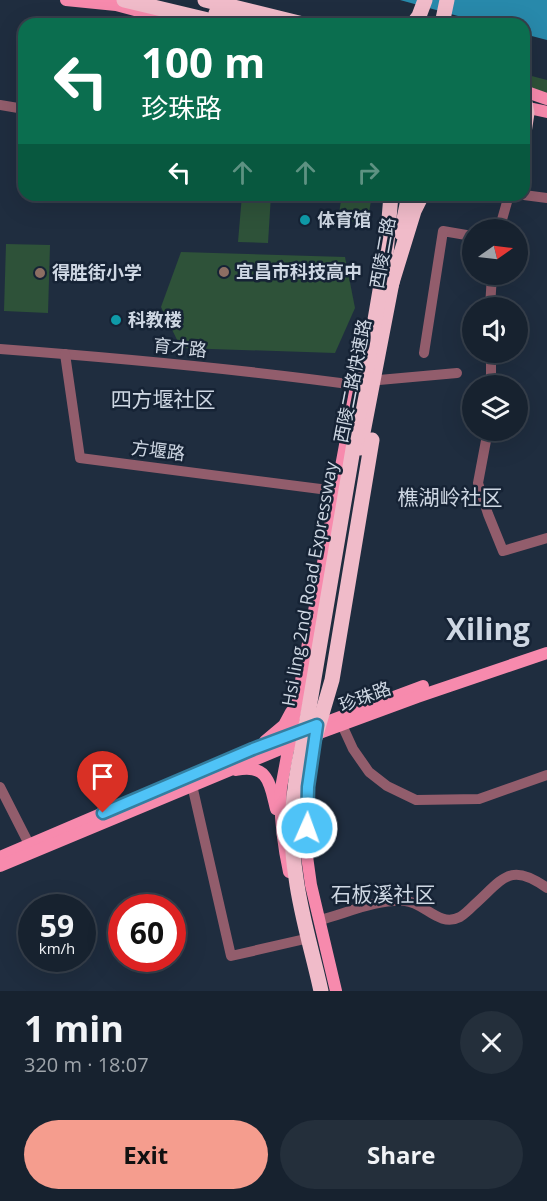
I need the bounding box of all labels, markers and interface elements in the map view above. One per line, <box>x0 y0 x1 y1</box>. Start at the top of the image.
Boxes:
text: 100 m <box>141 33 265 90</box>
icon: left <box>42 42 120 120</box>
text: 珍珠路 <box>141 89 222 126</box>
icon: left <box>163 156 196 189</box>
icon: ahead <box>226 156 259 189</box>
icon: ahead <box>289 156 322 189</box>
icon: right <box>352 156 385 189</box>
place label: 体育馆 <box>317 207 371 231</box>
marker: 体育馆 <box>298 213 312 227</box>
street label: 西陵二路 <box>364 215 400 290</box>
north arrow <box>462 219 528 285</box>
map controls <box>462 219 528 441</box>
place label: 宜昌市科技高中 <box>236 259 362 283</box>
place label: 得胜街小学 <box>52 260 142 284</box>
marker: 宜昌市科技高中 <box>217 265 231 279</box>
marker: 得胜街小学 <box>33 266 47 280</box>
button: sound <box>462 297 528 363</box>
place label: 科教楼 <box>128 307 182 331</box>
marker: 科教楼 <box>109 313 123 327</box>
street label: 西陵二路快速路 <box>328 317 376 445</box>
street label: 育才路 <box>152 332 208 362</box>
button: layers <box>462 375 528 441</box>
district label: 四方堰社区 <box>111 385 216 413</box>
street label: 方堰路 <box>130 435 186 465</box>
street label: Hsi ling 2nd Road Expressway <box>276 459 343 708</box>
district label: 樵湖岭社区 <box>398 483 503 511</box>
district label: Xiling <box>446 608 530 649</box>
street label: 珍珠路 <box>335 676 394 717</box>
pin <box>77 751 128 813</box>
icon: arrive <box>86 760 119 793</box>
position arrow <box>275 796 339 860</box>
district label: 石板溪社区 <box>331 880 436 908</box>
speed limit sign: 60 <box>108 894 186 972</box>
text: 59 <box>40 905 74 946</box>
text: km/h <box>39 938 75 958</box>
text: 1 min <box>24 1004 124 1053</box>
button: close <box>460 1011 523 1074</box>
text: 320 m · 18:07 <box>24 1051 149 1078</box>
button: Exit <box>24 1120 268 1189</box>
button: Share <box>280 1120 523 1189</box>

